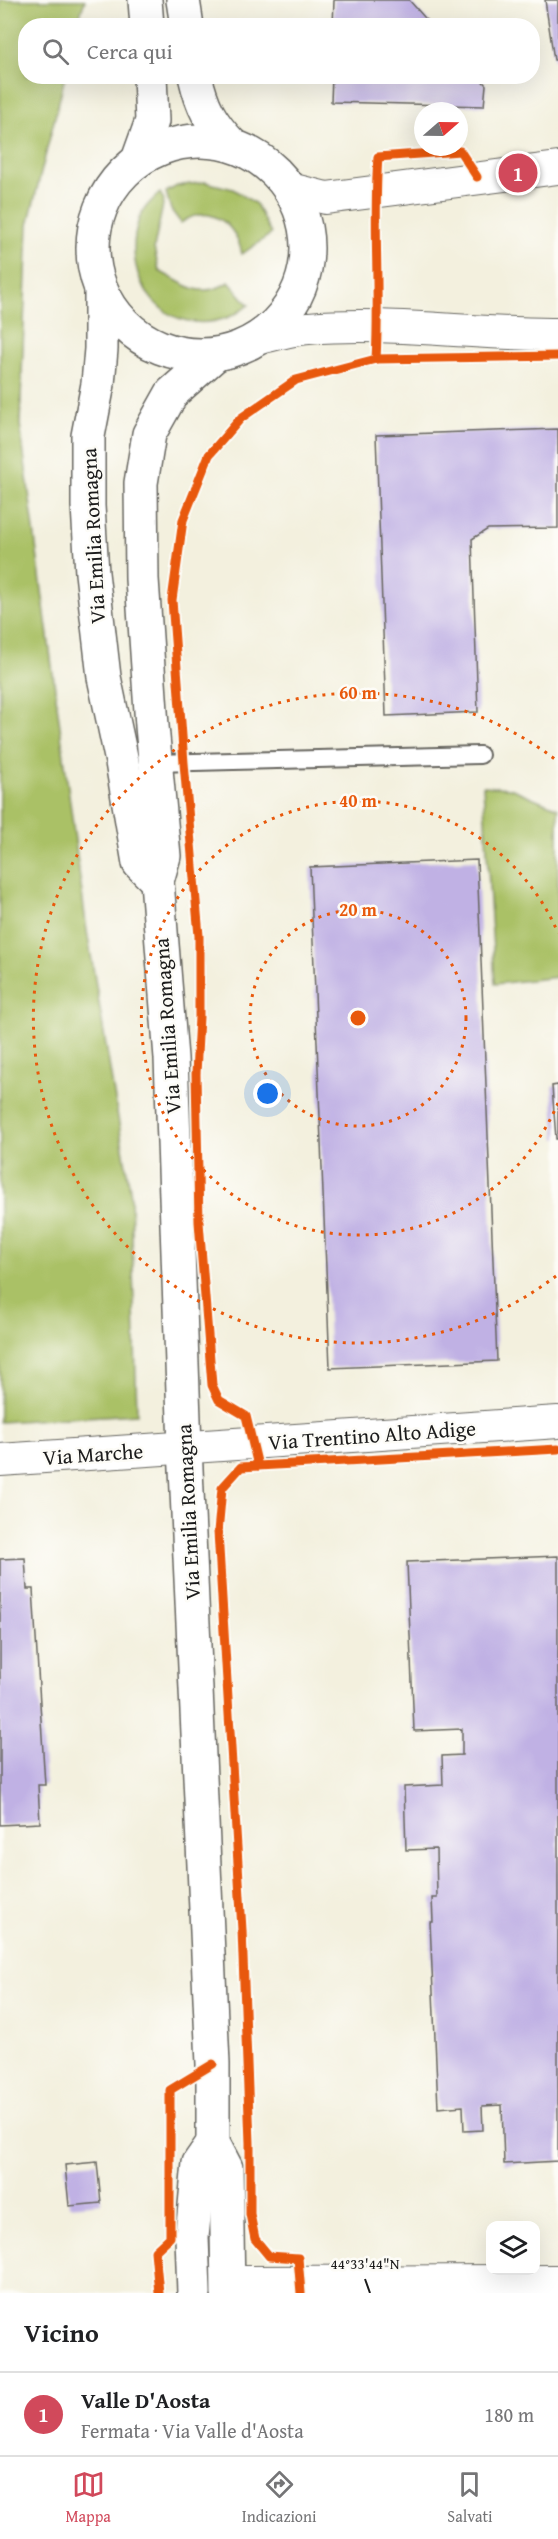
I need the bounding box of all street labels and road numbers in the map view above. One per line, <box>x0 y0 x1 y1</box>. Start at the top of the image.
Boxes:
street label: Via Emilia Romagna <box>73 447 113 625</box>
street label: Via Emilia Romagna <box>145 937 189 1115</box>
street label: Via Trentino Alto Adige <box>267 1412 477 1458</box>
street label: Via Emilia Romagna <box>168 1423 208 1601</box>
street label: Via Marche <box>42 1435 144 1473</box>

